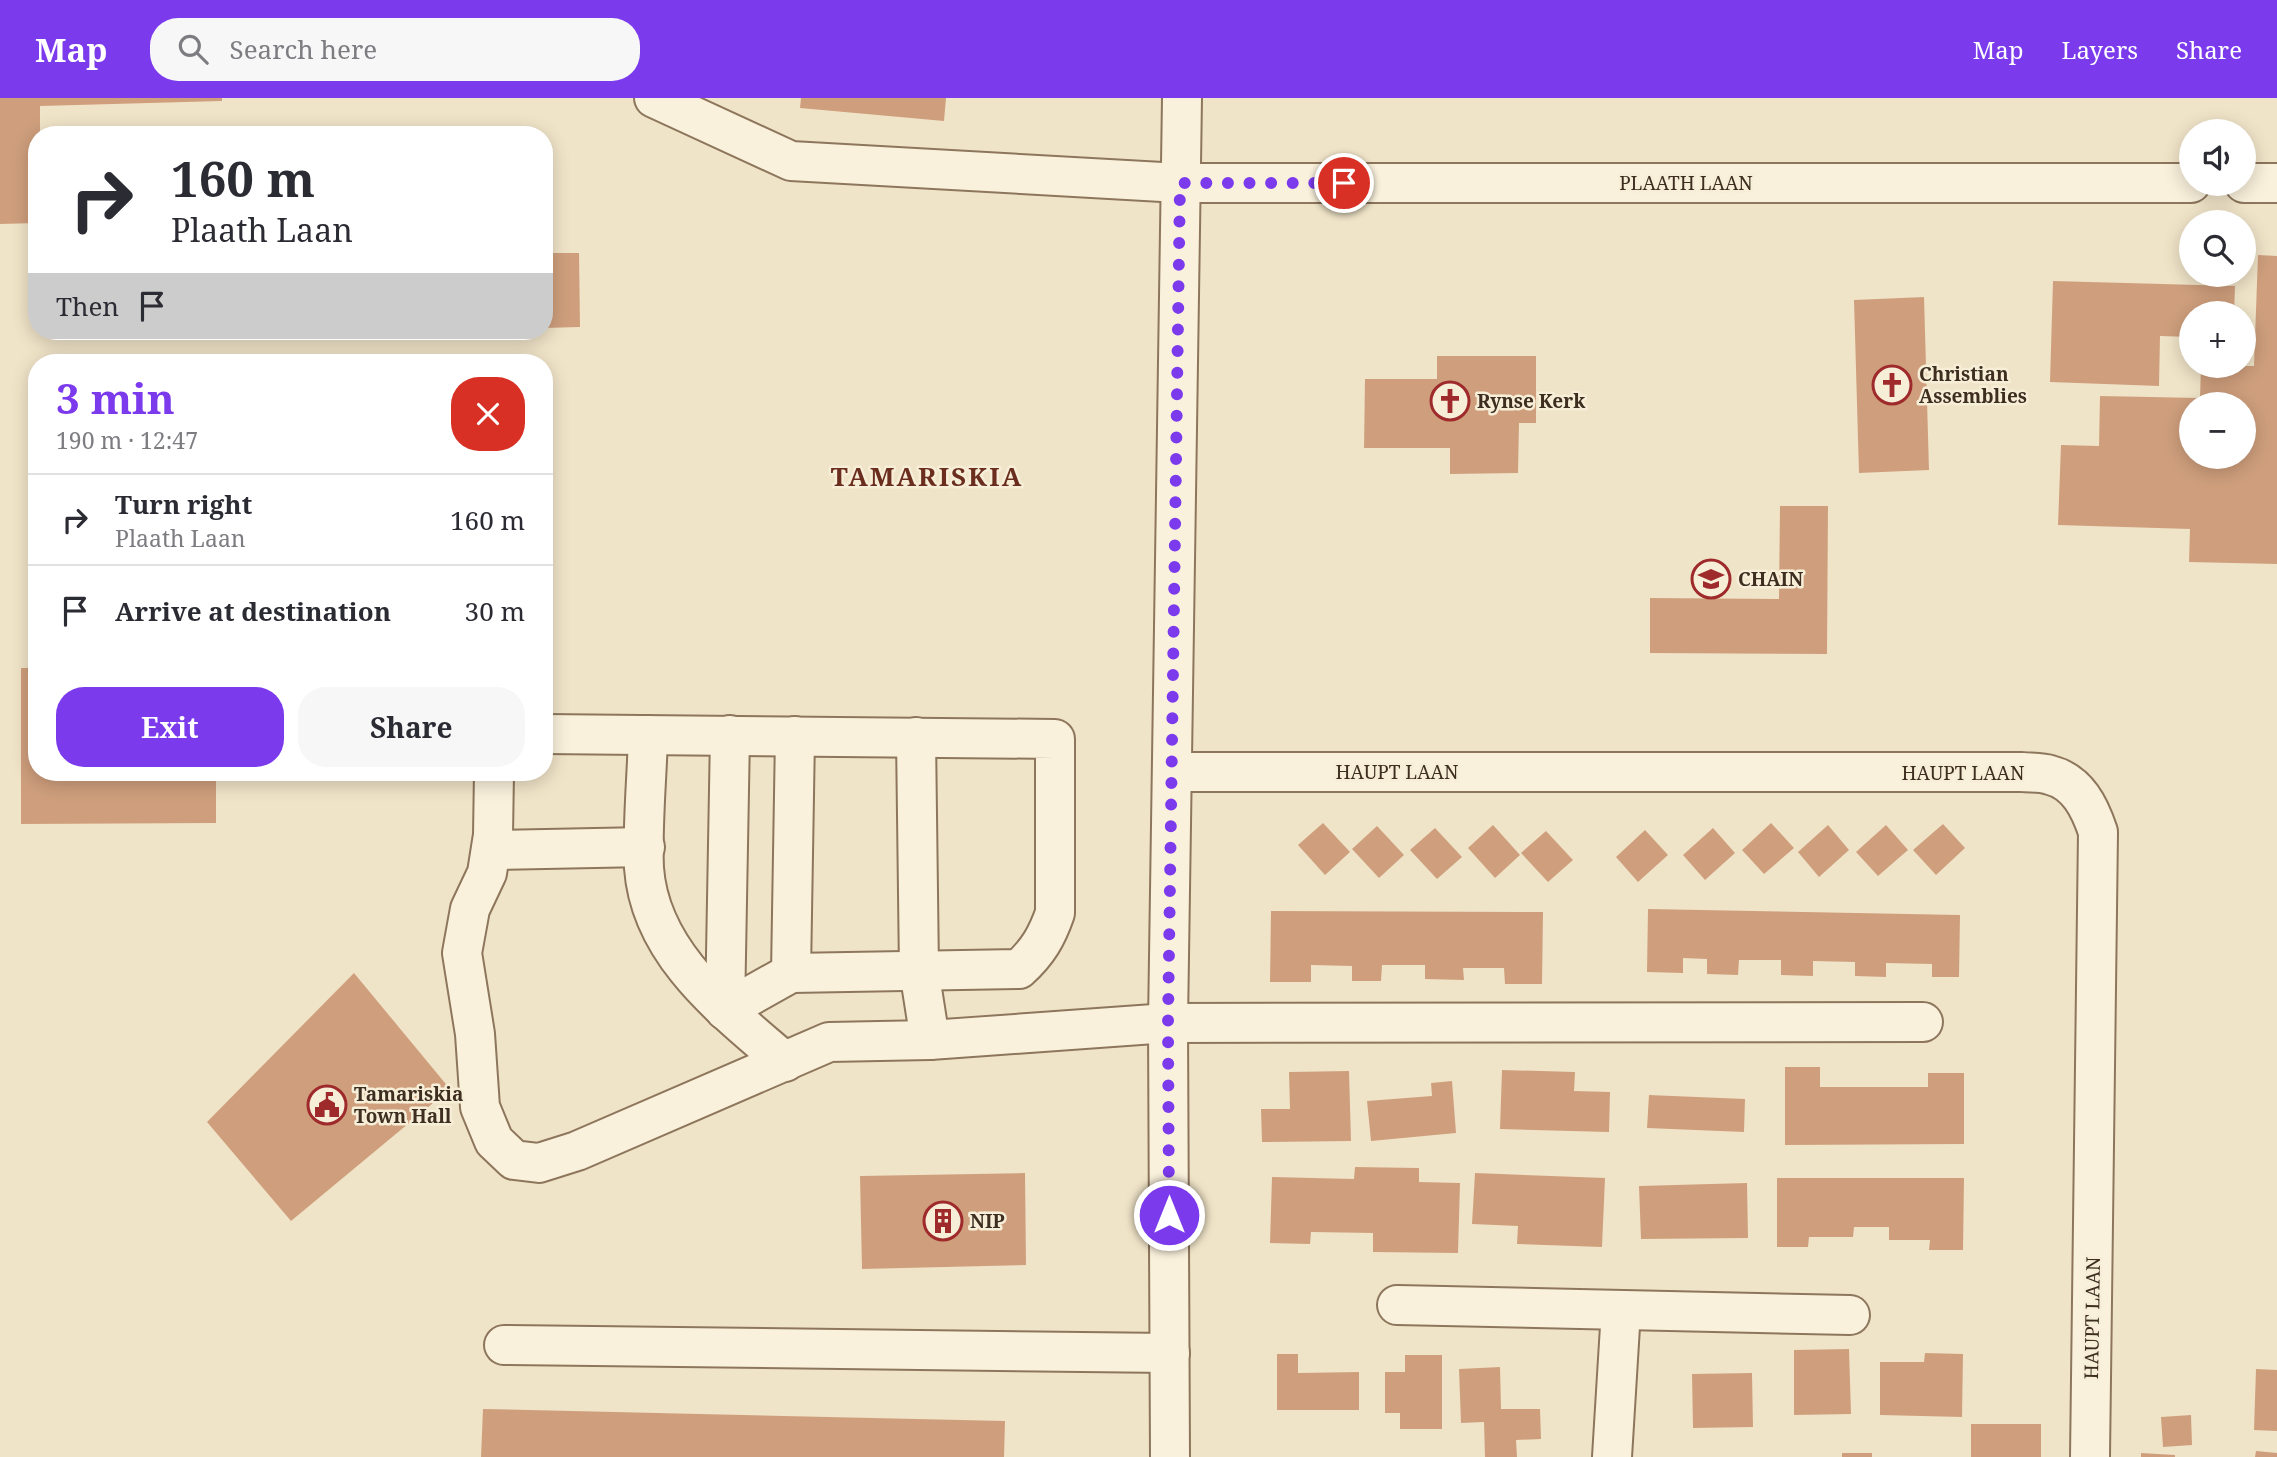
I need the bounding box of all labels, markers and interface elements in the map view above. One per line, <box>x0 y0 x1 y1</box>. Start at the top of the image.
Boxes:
search box <box>150 18 640 81</box>
text: Map <box>35 27 108 72</box>
icon: search <box>174 30 212 68</box>
text: Search here <box>230 31 377 67</box>
text: Map <box>1973 33 2024 66</box>
text: Layers <box>2062 33 2138 66</box>
text: Share <box>2176 33 2242 66</box>
map controls <box>2179 119 2256 469</box>
button: sound <box>2179 119 2256 196</box>
text: 160 m <box>171 145 315 211</box>
pin <box>1314 153 1374 213</box>
icon: right <box>56 154 147 245</box>
icon: arrive <box>1325 164 1363 202</box>
street label: PLAATH LAAN <box>1619 170 1753 196</box>
text: Plaath Laan <box>171 208 353 251</box>
button: search <box>2179 210 2256 287</box>
icon: arrive <box>133 287 171 325</box>
text: Then <box>56 288 119 324</box>
button: + <box>2179 301 2256 378</box>
place label: Christian Assemblies <box>1919 361 2027 409</box>
church icon: Christian Assemblies <box>1871 364 1913 406</box>
text: 3 min <box>56 369 175 426</box>
button: close <box>451 377 525 451</box>
church icon: Rynse Kerk <box>1429 380 1471 422</box>
place label: Rynse Kerk <box>1477 388 1586 414</box>
button: − <box>2179 392 2256 469</box>
text: 190 m · 12:47 <box>56 424 198 456</box>
district label: TAMARISKIA <box>831 458 1023 494</box>
text: Turn right <box>115 486 252 522</box>
icon: right <box>56 501 94 539</box>
text: 160 m <box>450 502 525 538</box>
text: Plaath Laan <box>115 522 246 554</box>
school or university icon: CHAIN <box>1690 558 1732 600</box>
place label: CHAIN <box>1738 566 1803 592</box>
icon: arrive <box>56 592 94 630</box>
text: Arrive at destination <box>115 593 391 629</box>
text: 30 m <box>465 593 525 629</box>
button: Exit <box>56 687 284 767</box>
button: Share <box>298 687 525 767</box>
street label: HAUPT LAAN <box>1336 759 1458 785</box>
street label: HAUPT LAAN <box>1902 760 2024 786</box>
place label: Tamariskia Town Hall <box>354 1081 463 1129</box>
public building icon: Tamariskia Town Hall <box>306 1084 348 1126</box>
position arrow <box>1132 1178 1206 1252</box>
building icon: NIP <box>922 1200 964 1242</box>
place label: NIP <box>970 1208 1005 1234</box>
street label: HAUPT LAAN <box>2078 1256 2106 1380</box>

